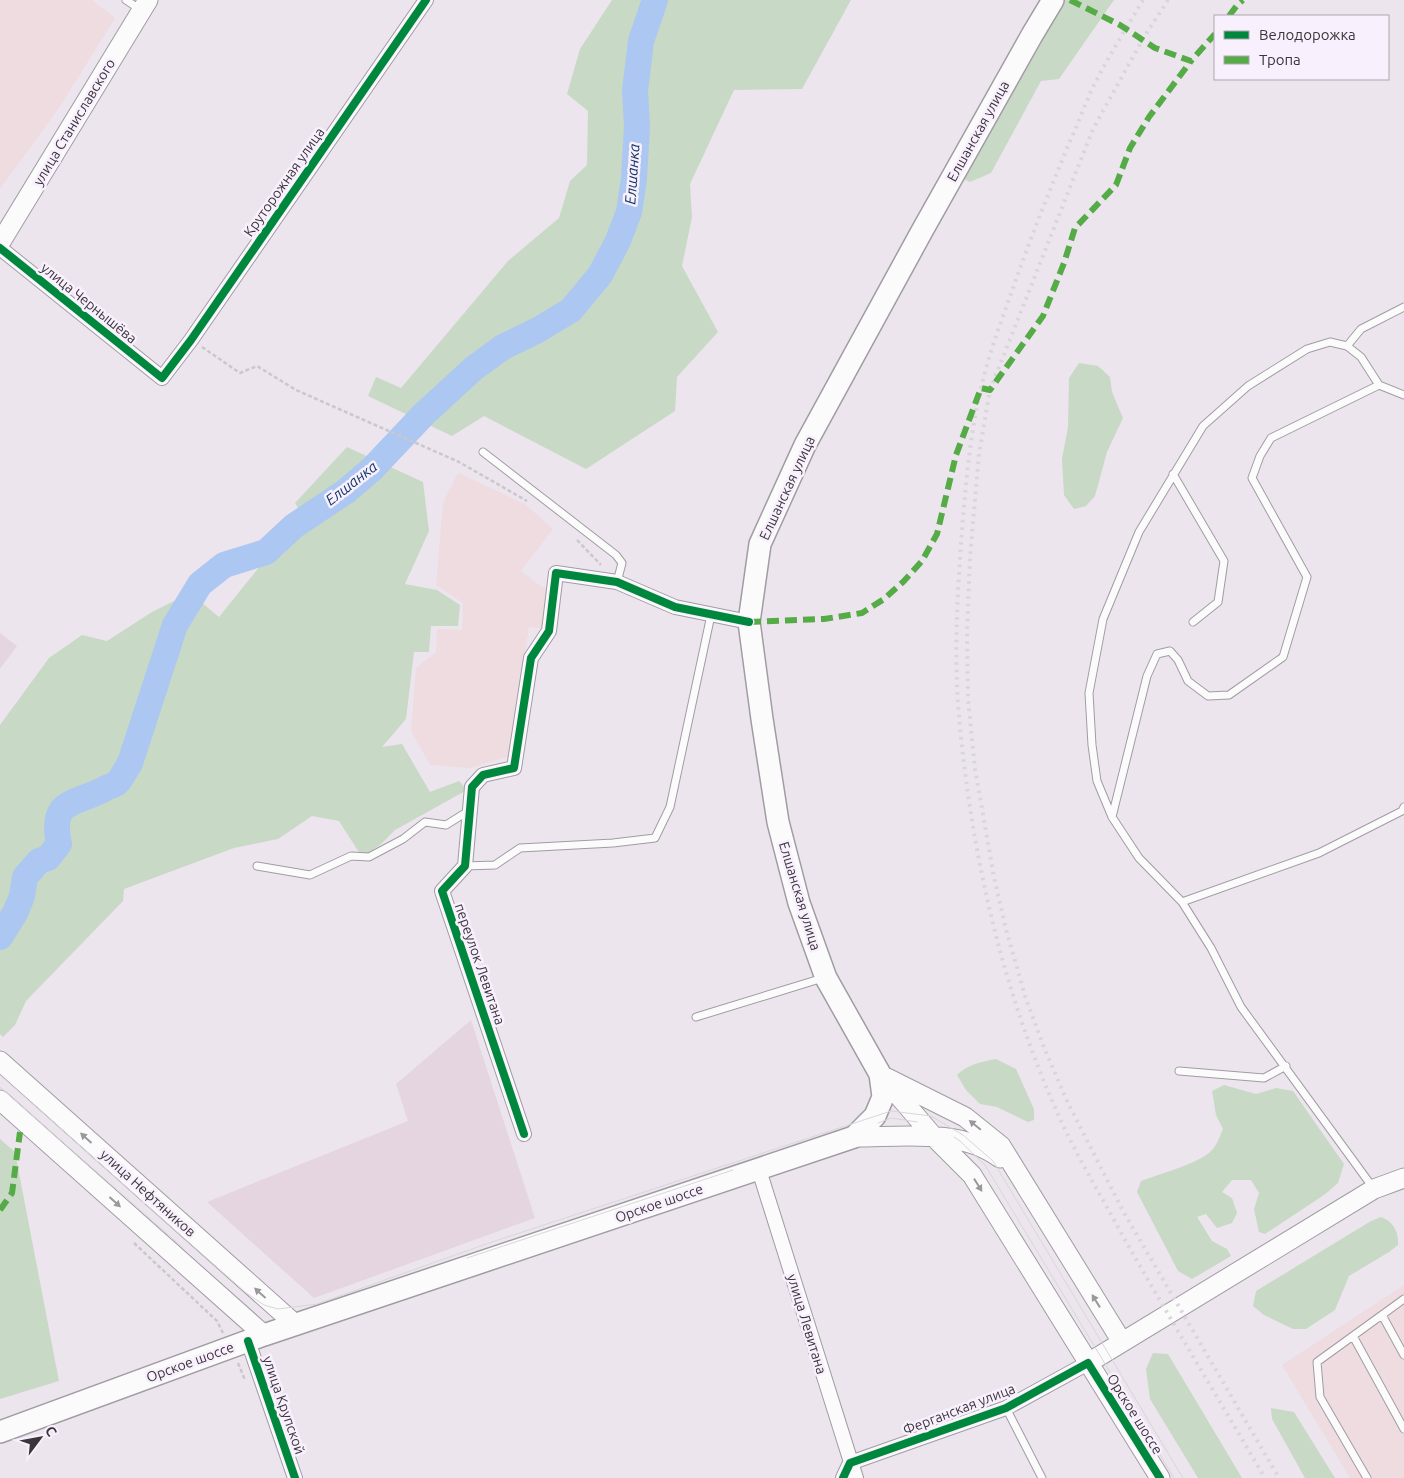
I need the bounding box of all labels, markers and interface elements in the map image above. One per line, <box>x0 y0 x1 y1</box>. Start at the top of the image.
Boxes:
legend <box>1214 15 1389 80</box>
text: Велодорожка <box>1259 26 1356 43</box>
text: Тропа <box>1259 51 1301 68</box>
street label: улица Станиславского <box>30 56 118 188</box>
street label: Елшанская улица <box>944 78 1012 184</box>
street label: Круторожная улица <box>240 124 328 240</box>
water label: Елшанка <box>621 143 643 205</box>
street label: улица Чернышёва <box>38 259 140 347</box>
street label: Елшанская улица <box>756 434 818 542</box>
water label: Елшанка <box>322 458 380 508</box>
street label: Елшанская улица <box>776 840 824 952</box>
street label: переулок Левитана <box>452 901 508 1027</box>
one-way arrow <box>969 1120 982 1131</box>
one-way arrow <box>81 1132 93 1144</box>
street label: улица Нефтяников <box>97 1146 199 1240</box>
one-way arrow <box>973 1178 983 1191</box>
street label: Орское шоссе <box>613 1180 705 1226</box>
one-way arrow <box>108 1196 120 1208</box>
street label: улица Левитана <box>784 1272 830 1376</box>
one-way arrow <box>253 1287 266 1298</box>
one-way arrow <box>1092 1294 1101 1307</box>
street label: Орское шоссе <box>144 1339 236 1385</box>
street label: улица Крупской <box>260 1354 308 1456</box>
street label: Орское шоссе <box>1104 1371 1166 1457</box>
street label: Ферганская улица <box>901 1380 1017 1438</box>
north arrow <box>15 1413 65 1463</box>
text: С <box>42 1423 60 1439</box>

